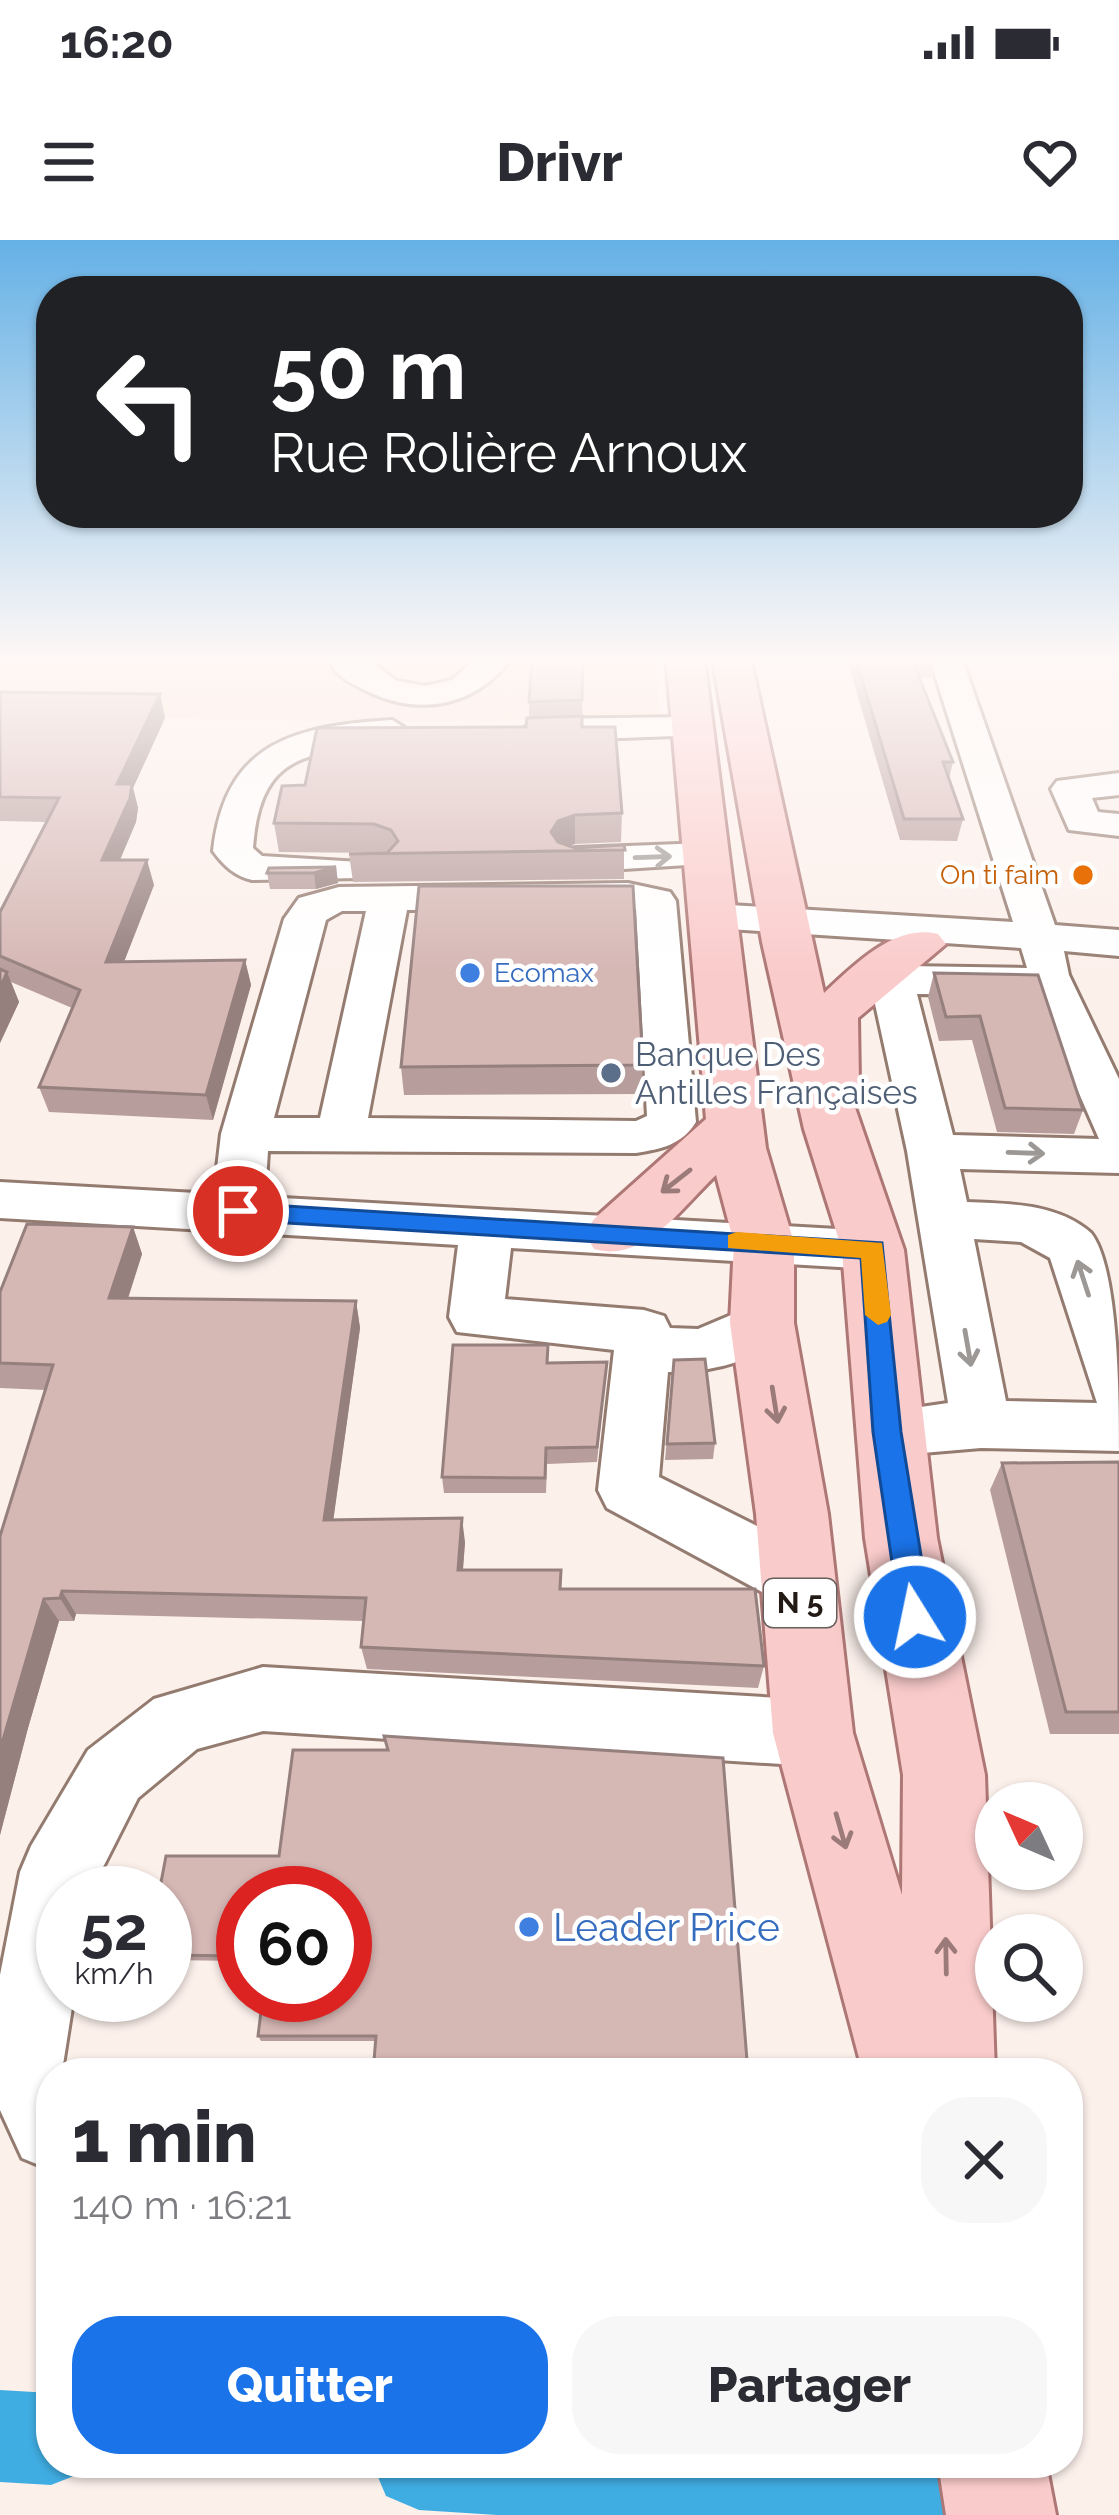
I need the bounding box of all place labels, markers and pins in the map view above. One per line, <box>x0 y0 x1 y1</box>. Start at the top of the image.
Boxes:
place label: On ti faim <box>940 859 1059 890</box>
marker: On ti faim <box>1070 862 1096 888</box>
place label: Ecomax <box>494 957 594 988</box>
marker: Ecomax <box>457 960 483 986</box>
place label: Banque Des Antilles Françaises <box>635 1035 918 1112</box>
marker: Banque Des Antilles Françaises <box>598 1060 624 1086</box>
pin <box>187 1160 289 1262</box>
place label: Leader Price <box>553 1904 780 1950</box>
marker: Leader Price <box>516 1914 542 1940</box>

